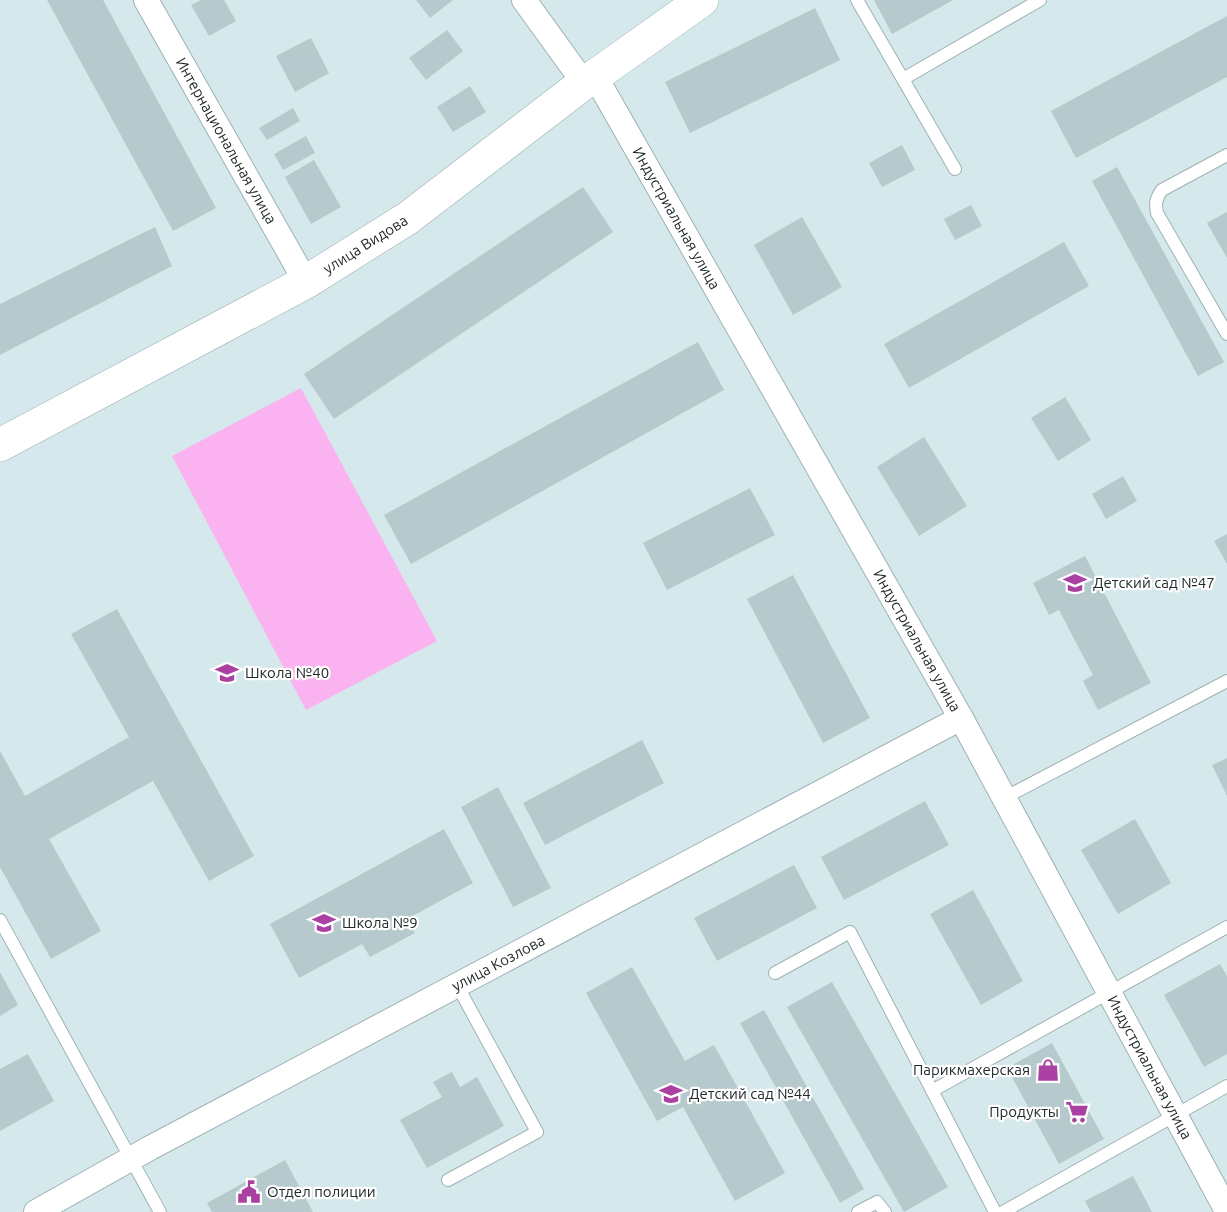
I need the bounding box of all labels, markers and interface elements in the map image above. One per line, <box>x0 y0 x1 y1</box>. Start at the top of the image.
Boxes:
street label: Интернациональная улица <box>173 55 280 227</box>
street label: Индустриальная улица <box>629 144 724 292</box>
street label: улица Видова <box>320 211 411 277</box>
street label: Индустриальная улица <box>870 566 965 714</box>
school or university icon: Детский сад №47 <box>1062 570 1088 596</box>
place label: Детский сад №47 <box>1093 574 1215 591</box>
school or university icon: Школа №40 <box>214 660 240 686</box>
place label: Школа №40 <box>245 664 329 681</box>
school or university icon: Школа №9 <box>311 910 337 936</box>
place label: Школа №9 <box>342 914 418 931</box>
street label: улица Козлова <box>449 931 548 994</box>
street label: Индустриальная улица <box>1104 992 1196 1142</box>
shop icon: Парикмахерская <box>1035 1057 1061 1083</box>
place label: Парикмахерская <box>913 1061 1030 1078</box>
school or university icon: Детский сад №44 <box>658 1081 684 1107</box>
place label: Детский сад №44 <box>689 1085 811 1102</box>
supermarket icon: Продукты <box>1064 1099 1090 1125</box>
place label: Продукты <box>989 1103 1059 1120</box>
public building icon: Отдел полиции <box>236 1179 262 1205</box>
place label: Отдел полиции <box>267 1183 376 1200</box>

